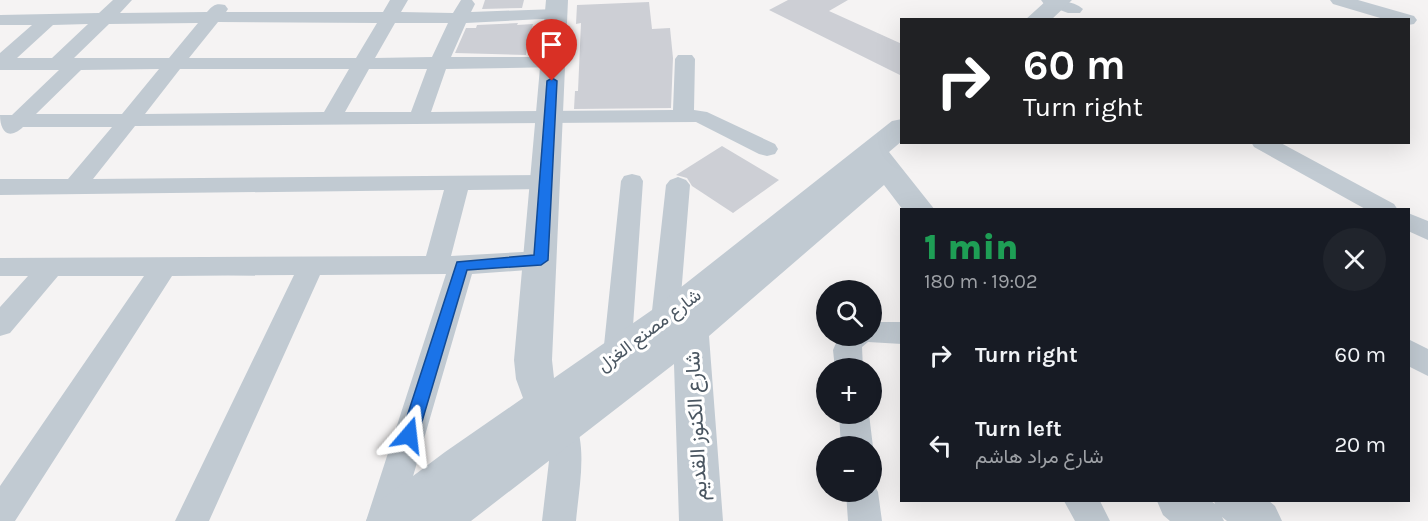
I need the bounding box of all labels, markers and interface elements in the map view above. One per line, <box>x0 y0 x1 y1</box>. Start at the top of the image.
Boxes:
pin <box>526 19 577 81</box>
icon: arrive <box>535 28 568 61</box>
text: 60 m <box>1023 40 1126 90</box>
icon: right <box>924 42 1002 120</box>
text: Turn right <box>1023 91 1143 123</box>
text: 1 min <box>924 226 1018 268</box>
button: close <box>1323 228 1386 291</box>
text: 180 m · 19:02 <box>924 270 1038 293</box>
map controls <box>816 280 882 502</box>
button: search <box>816 280 882 346</box>
street label: شارع مصنع الغزل <box>593 284 706 377</box>
icon: right <box>924 339 957 372</box>
text: Turn right <box>975 342 1078 368</box>
text: 60 m <box>1335 342 1386 368</box>
street label: شارع الكنوز القديم <box>680 350 714 501</box>
button: + <box>816 358 882 424</box>
position arrow <box>377 403 441 467</box>
text: Turn left <box>975 416 1062 442</box>
icon: left <box>924 429 957 462</box>
text: 20 m <box>1334 432 1386 458</box>
button: − <box>816 436 882 502</box>
text: شارع مراد هاشم <box>975 445 1104 468</box>

